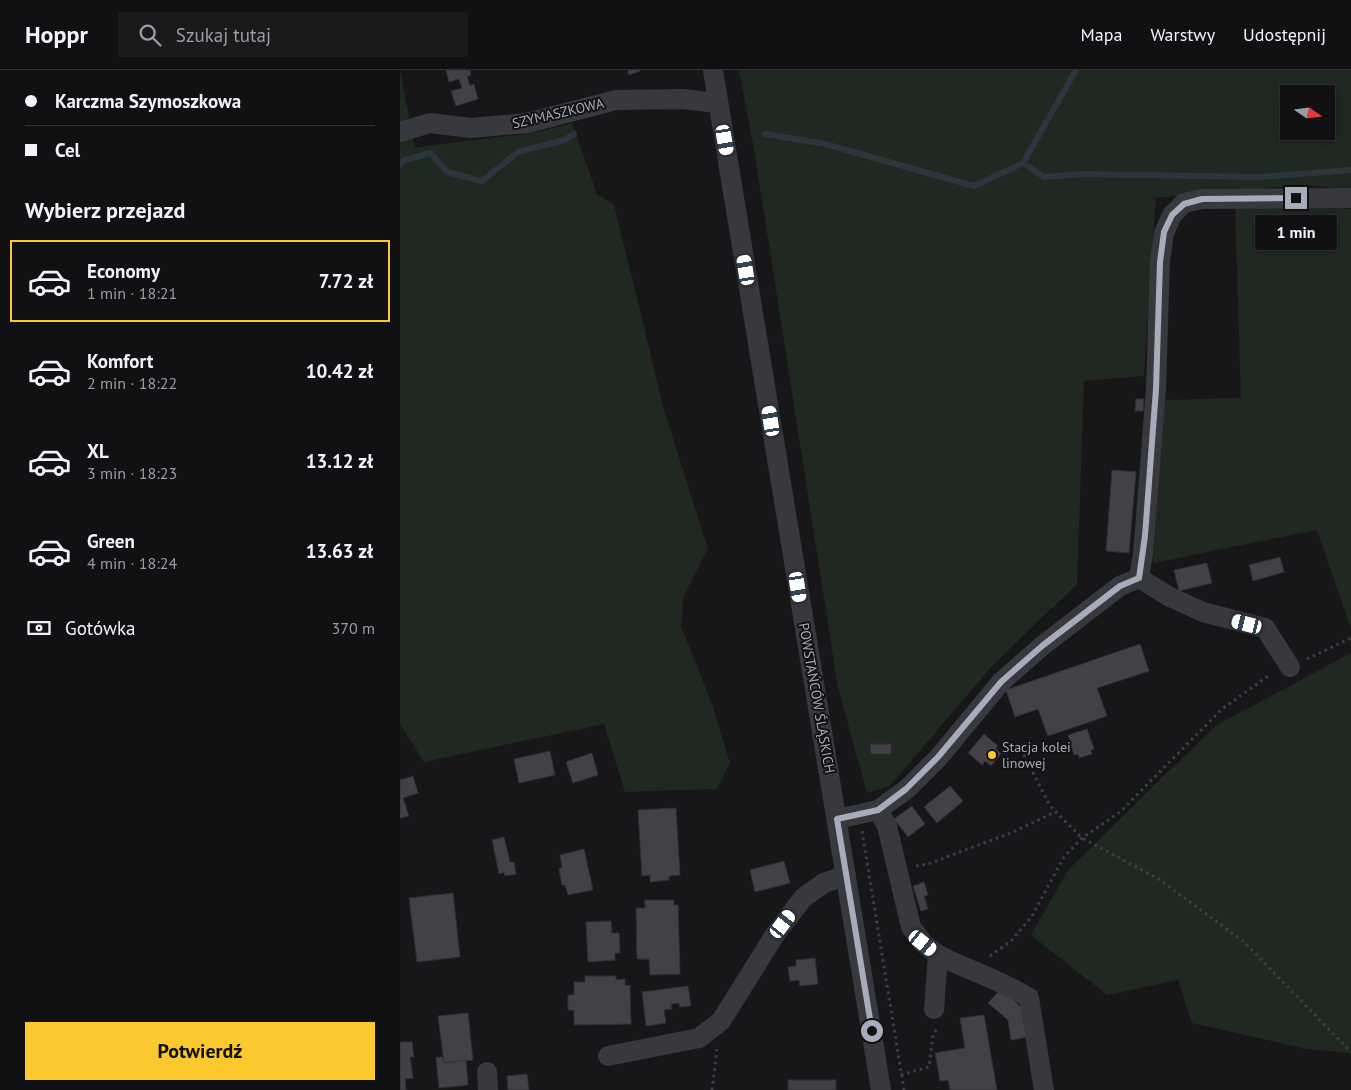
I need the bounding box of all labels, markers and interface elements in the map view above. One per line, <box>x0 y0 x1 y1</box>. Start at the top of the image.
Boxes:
search box <box>118 12 468 57</box>
text: Hoppr <box>25 19 88 50</box>
icon: search <box>136 21 164 49</box>
text: Szukaj tutaj <box>176 23 271 47</box>
text: Mapa <box>1081 23 1122 46</box>
text: Warstwy <box>1150 23 1215 46</box>
text: Udostępnij <box>1243 23 1326 46</box>
north arrow <box>1280 85 1335 140</box>
map controls <box>1280 85 1335 140</box>
text: Karczma Szymoszkowa <box>55 89 241 113</box>
street label: SZYMASZKOWA <box>510 94 606 132</box>
car <box>715 124 734 156</box>
text: Cel <box>55 138 80 162</box>
route end <box>1285 187 1307 209</box>
text: Wybierz przejazd <box>25 196 185 224</box>
callout: 1 min <box>1255 216 1337 250</box>
text: 1 min <box>1276 222 1316 242</box>
car <box>736 254 755 286</box>
icon: car <box>27 259 72 304</box>
text: Economy <box>87 259 160 283</box>
text: 7.72 zł <box>319 269 373 293</box>
text: 1 min · 18:21 <box>87 283 177 303</box>
icon: car <box>27 349 72 394</box>
text: Komfort <box>87 349 153 373</box>
text: 10.42 zł <box>306 359 373 383</box>
text: 2 min · 18:22 <box>87 373 177 393</box>
car <box>761 405 780 437</box>
icon: car <box>27 439 72 484</box>
text: XL <box>87 439 109 463</box>
text: 13.12 zł <box>306 449 373 473</box>
text: 3 min · 18:23 <box>87 463 177 483</box>
icon: car <box>27 529 72 574</box>
text: Green <box>87 529 135 553</box>
text: 13.63 zł <box>306 539 373 563</box>
text: 4 min · 18:24 <box>87 553 177 573</box>
car <box>788 571 807 603</box>
car <box>1230 613 1263 635</box>
icon: cash <box>25 614 53 642</box>
text: Gotówka <box>65 616 136 640</box>
text: 370 m <box>332 618 375 638</box>
street label: POWSTAŃCÓW ŚLĄSKICH <box>795 621 839 775</box>
place label: Stacja kolei linowej <box>1002 738 1071 772</box>
marker: Stacja kolei linowej <box>986 749 998 761</box>
car <box>767 908 798 940</box>
car <box>906 928 939 958</box>
route start <box>861 1020 883 1042</box>
button: Potwierdź <box>25 1022 375 1080</box>

